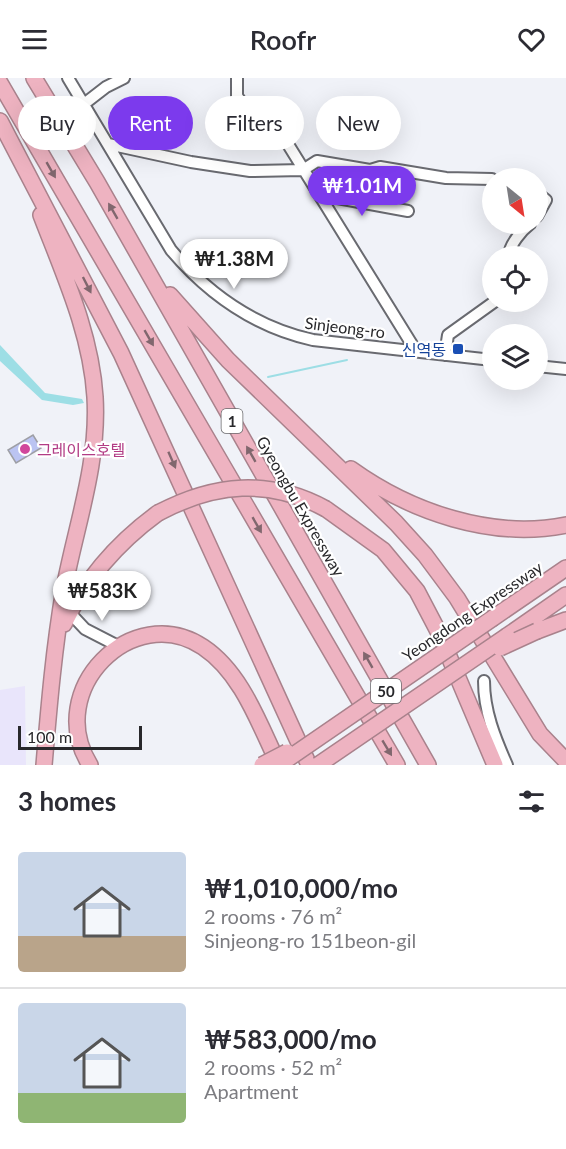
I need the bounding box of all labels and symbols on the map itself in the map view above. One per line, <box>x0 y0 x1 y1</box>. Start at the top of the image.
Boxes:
one-way arrow <box>45 162 56 178</box>
pin: ₩1.01M <box>313 166 411 217</box>
north arrow <box>482 168 548 234</box>
one-way arrow <box>108 203 119 219</box>
pin: ₩1.38M <box>185 239 283 290</box>
one-way arrow <box>81 276 91 294</box>
street label: Sinjeong-ro <box>304 313 386 341</box>
one-way arrow <box>143 330 154 346</box>
place label: 신역동 <box>402 340 446 359</box>
marker: 신역동 <box>451 342 465 356</box>
road number: 1 <box>222 409 242 433</box>
street label: Gyeongbu Expressway <box>253 433 349 580</box>
place label: 그레이스호텔 <box>37 440 125 459</box>
marker: 그레이스호텔 <box>18 442 32 456</box>
one-way arrow <box>246 445 256 462</box>
one-way arrow <box>167 452 177 470</box>
one-way arrow <box>252 517 263 533</box>
street label: Yeongdong Expressway <box>398 557 546 665</box>
pin: ₩583K <box>60 571 144 622</box>
one-way arrow <box>363 651 373 668</box>
road number: 50 <box>371 679 401 703</box>
scale bar <box>18 723 142 750</box>
one-way arrow <box>382 740 393 756</box>

